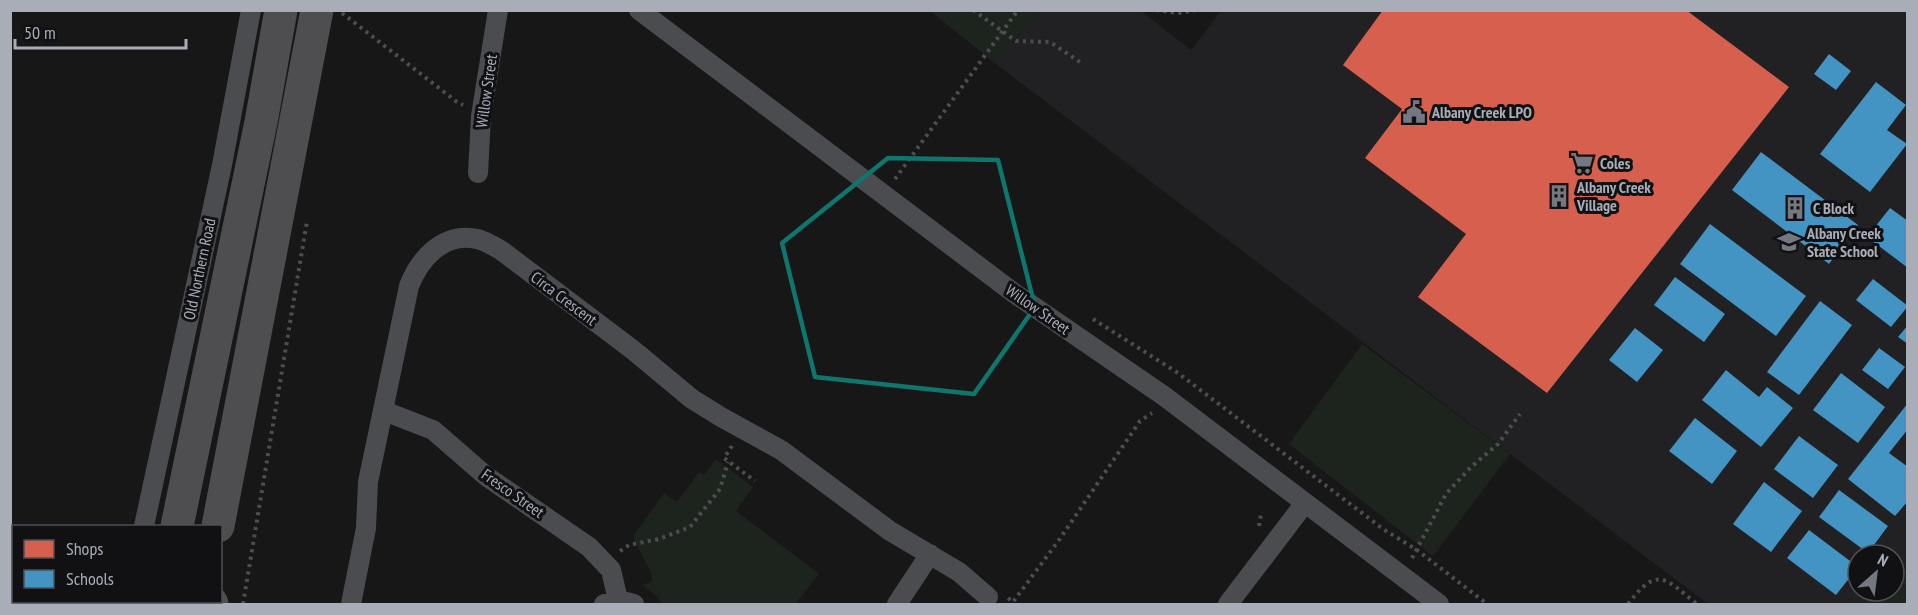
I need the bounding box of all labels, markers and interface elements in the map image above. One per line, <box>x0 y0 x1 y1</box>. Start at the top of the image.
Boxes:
scale bar <box>15 12 186 50</box>
text: 50 m <box>24 21 56 44</box>
street label: Willow Street <box>471 52 501 129</box>
public building icon: Albany Creek LPO <box>1401 99 1427 125</box>
place label: Albany Creek LPO <box>1431 102 1532 122</box>
supermarket icon: Coles <box>1569 150 1595 176</box>
place label: Coles <box>1600 153 1631 173</box>
place label: Albany Creek Village <box>1576 177 1651 215</box>
building icon: Albany Creek Village <box>1546 183 1572 209</box>
building icon: C Block <box>1782 195 1808 221</box>
place label: C Block <box>1813 198 1855 218</box>
street label: Old Northern Road <box>178 216 220 322</box>
place label: Albany Creek State School <box>1806 223 1881 261</box>
school or university icon: Albany Creek State School <box>1776 229 1802 255</box>
street label: Circa Crescent <box>527 267 602 330</box>
street label: Willow Street <box>1002 280 1075 339</box>
street label: Fresco Street <box>478 464 549 522</box>
legend <box>12 525 222 603</box>
text: Shops <box>66 537 103 560</box>
north arrow <box>1846 543 1906 603</box>
text: N <box>1875 549 1892 571</box>
text: Schools <box>66 567 114 590</box>

